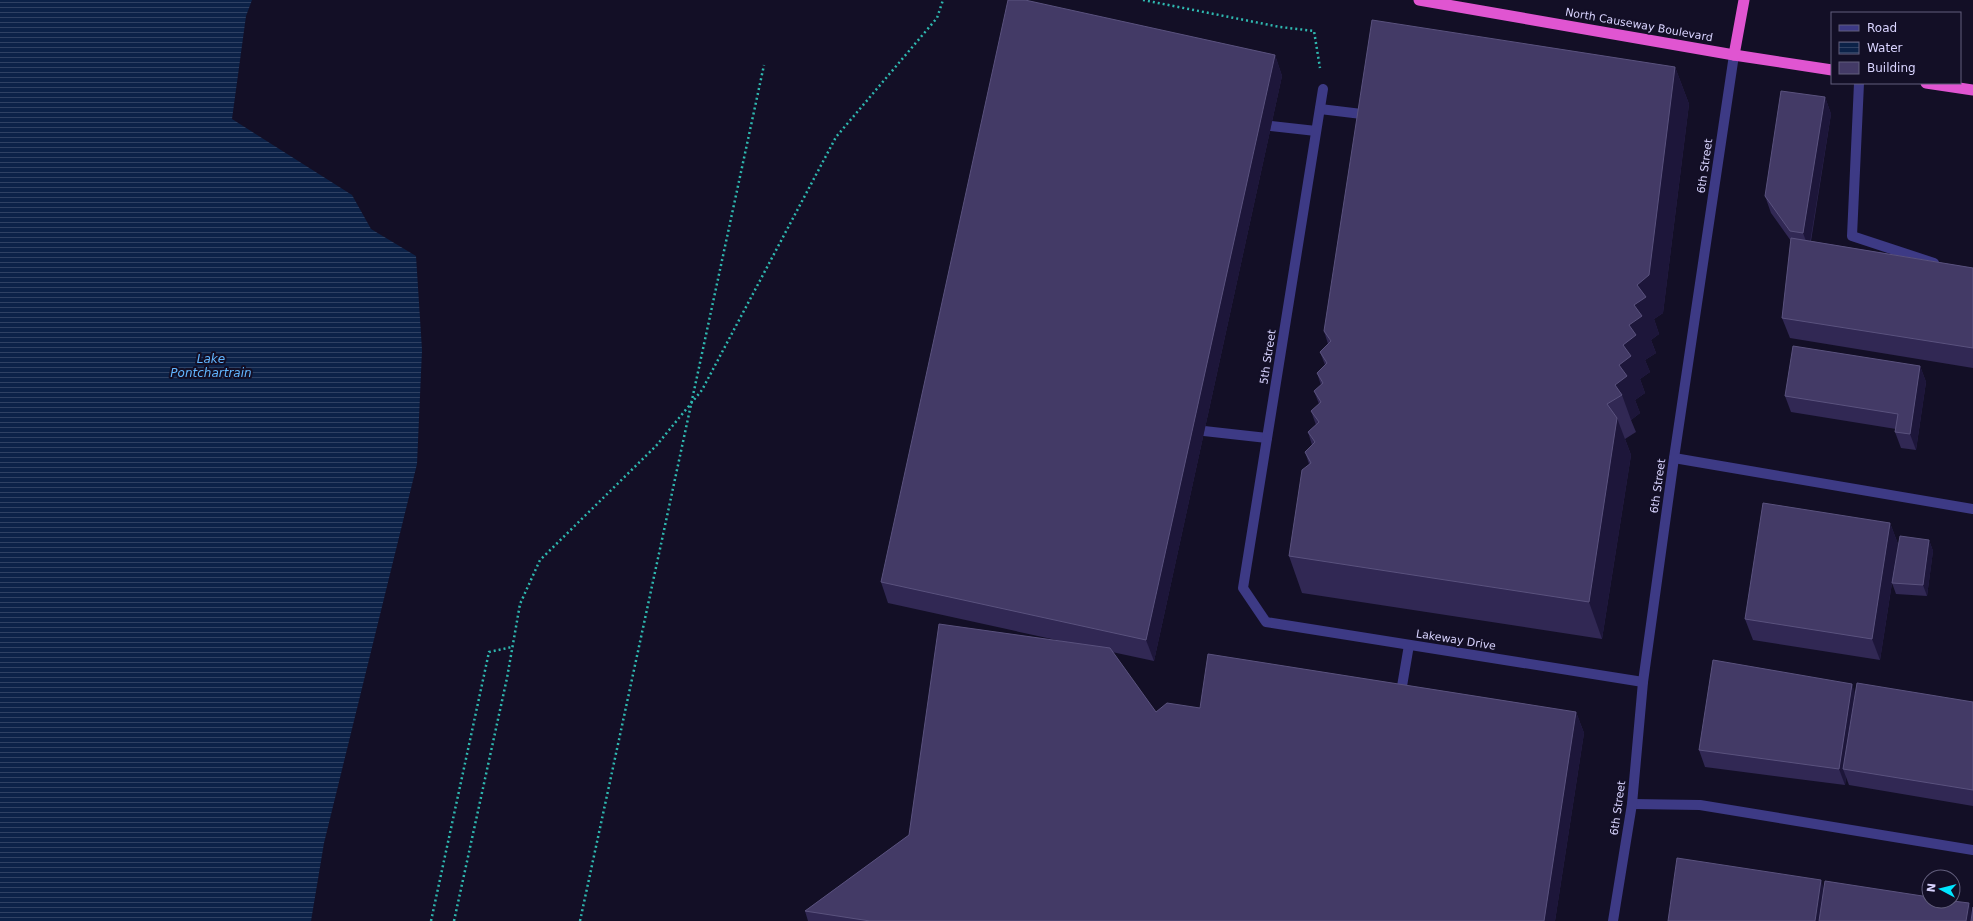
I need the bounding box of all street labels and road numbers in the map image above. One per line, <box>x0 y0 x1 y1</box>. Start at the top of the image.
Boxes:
street label: North Causeway Boulevard <box>1564 6 1714 44</box>
street label: 6th Street <box>1695 137 1715 194</box>
street label: 5th Street <box>1257 328 1279 385</box>
street label: 6th Street <box>1648 457 1668 514</box>
street label: Lakeway Drive <box>1415 627 1497 653</box>
street label: 6th Street <box>1608 779 1628 836</box>

